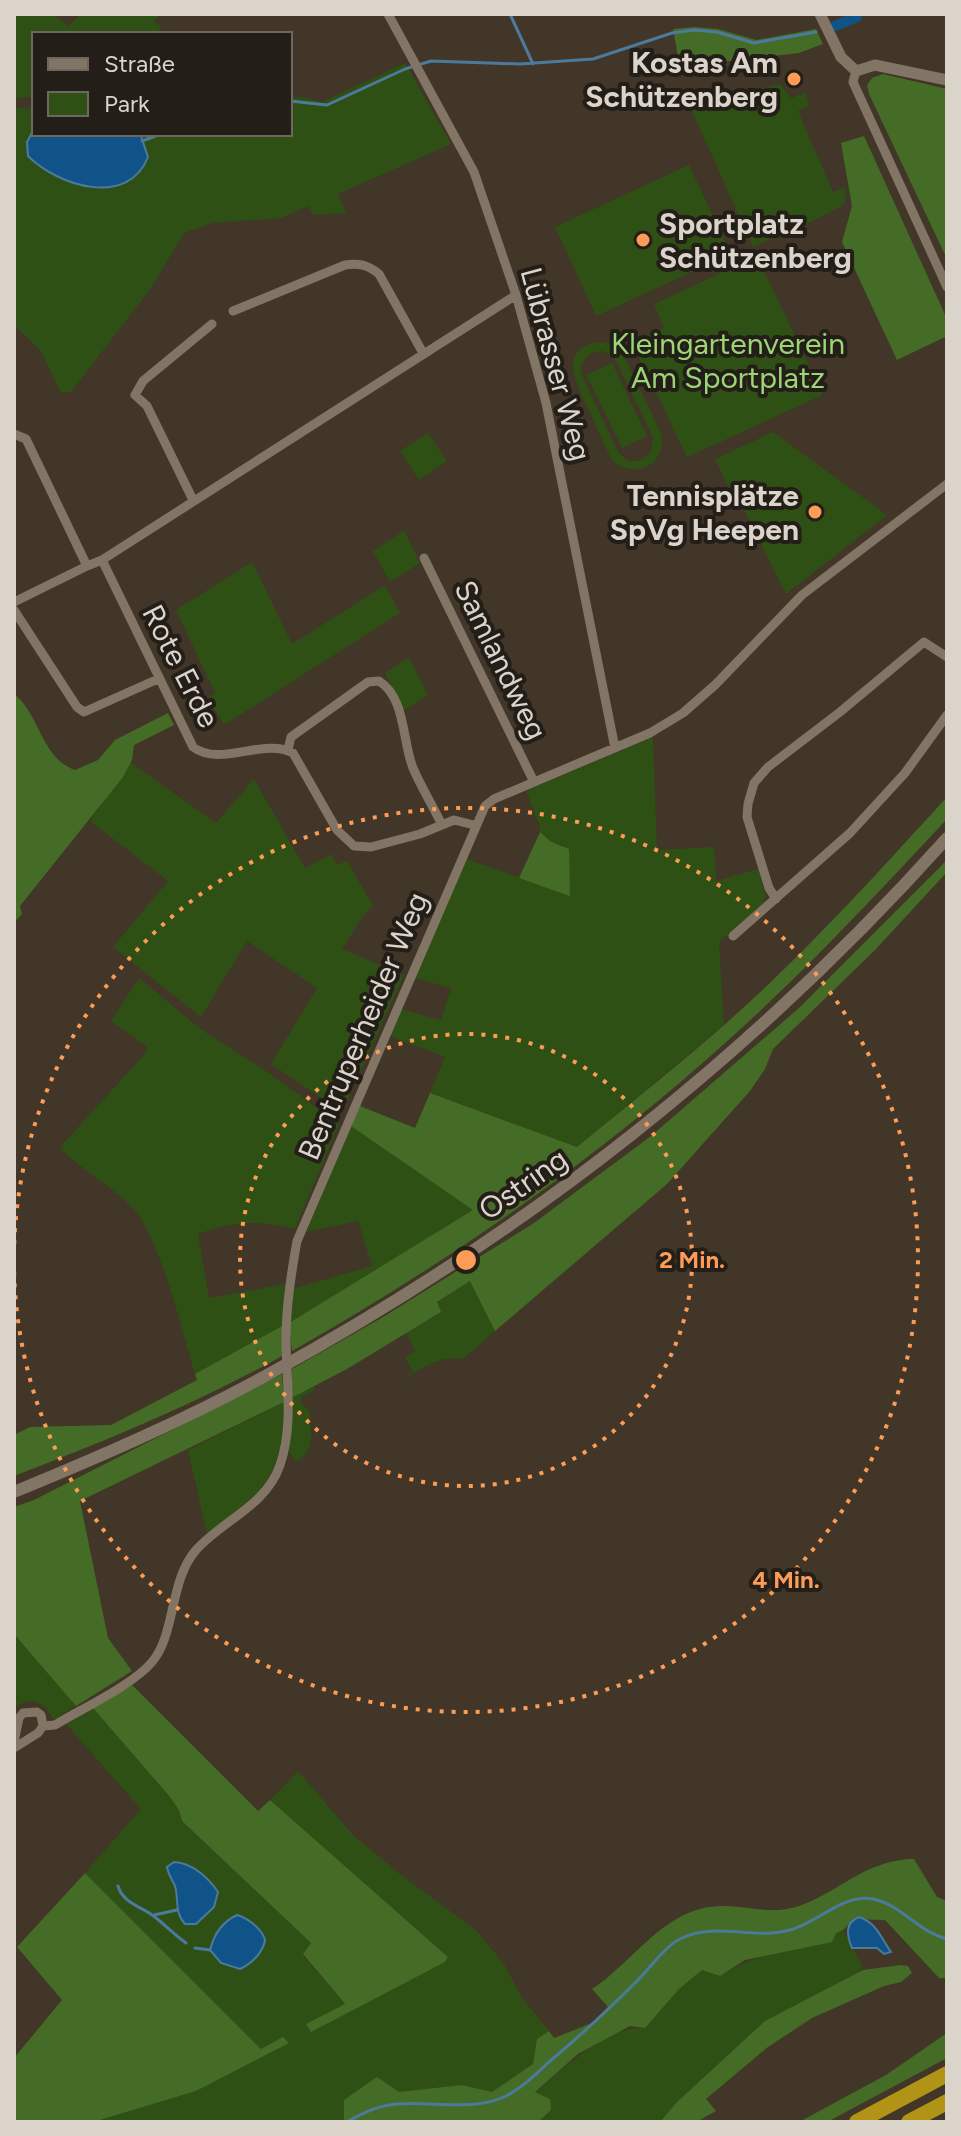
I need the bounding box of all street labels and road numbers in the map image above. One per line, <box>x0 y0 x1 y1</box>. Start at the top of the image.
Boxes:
street label: Lübrasser Weg <box>512 263 600 465</box>
street label: Samlandweg <box>447 574 555 746</box>
street label: Rote Erde <box>134 598 228 734</box>
street label: Bentruperheider Weg <box>290 887 436 1165</box>
street label: Ostring <box>471 1140 575 1228</box>

